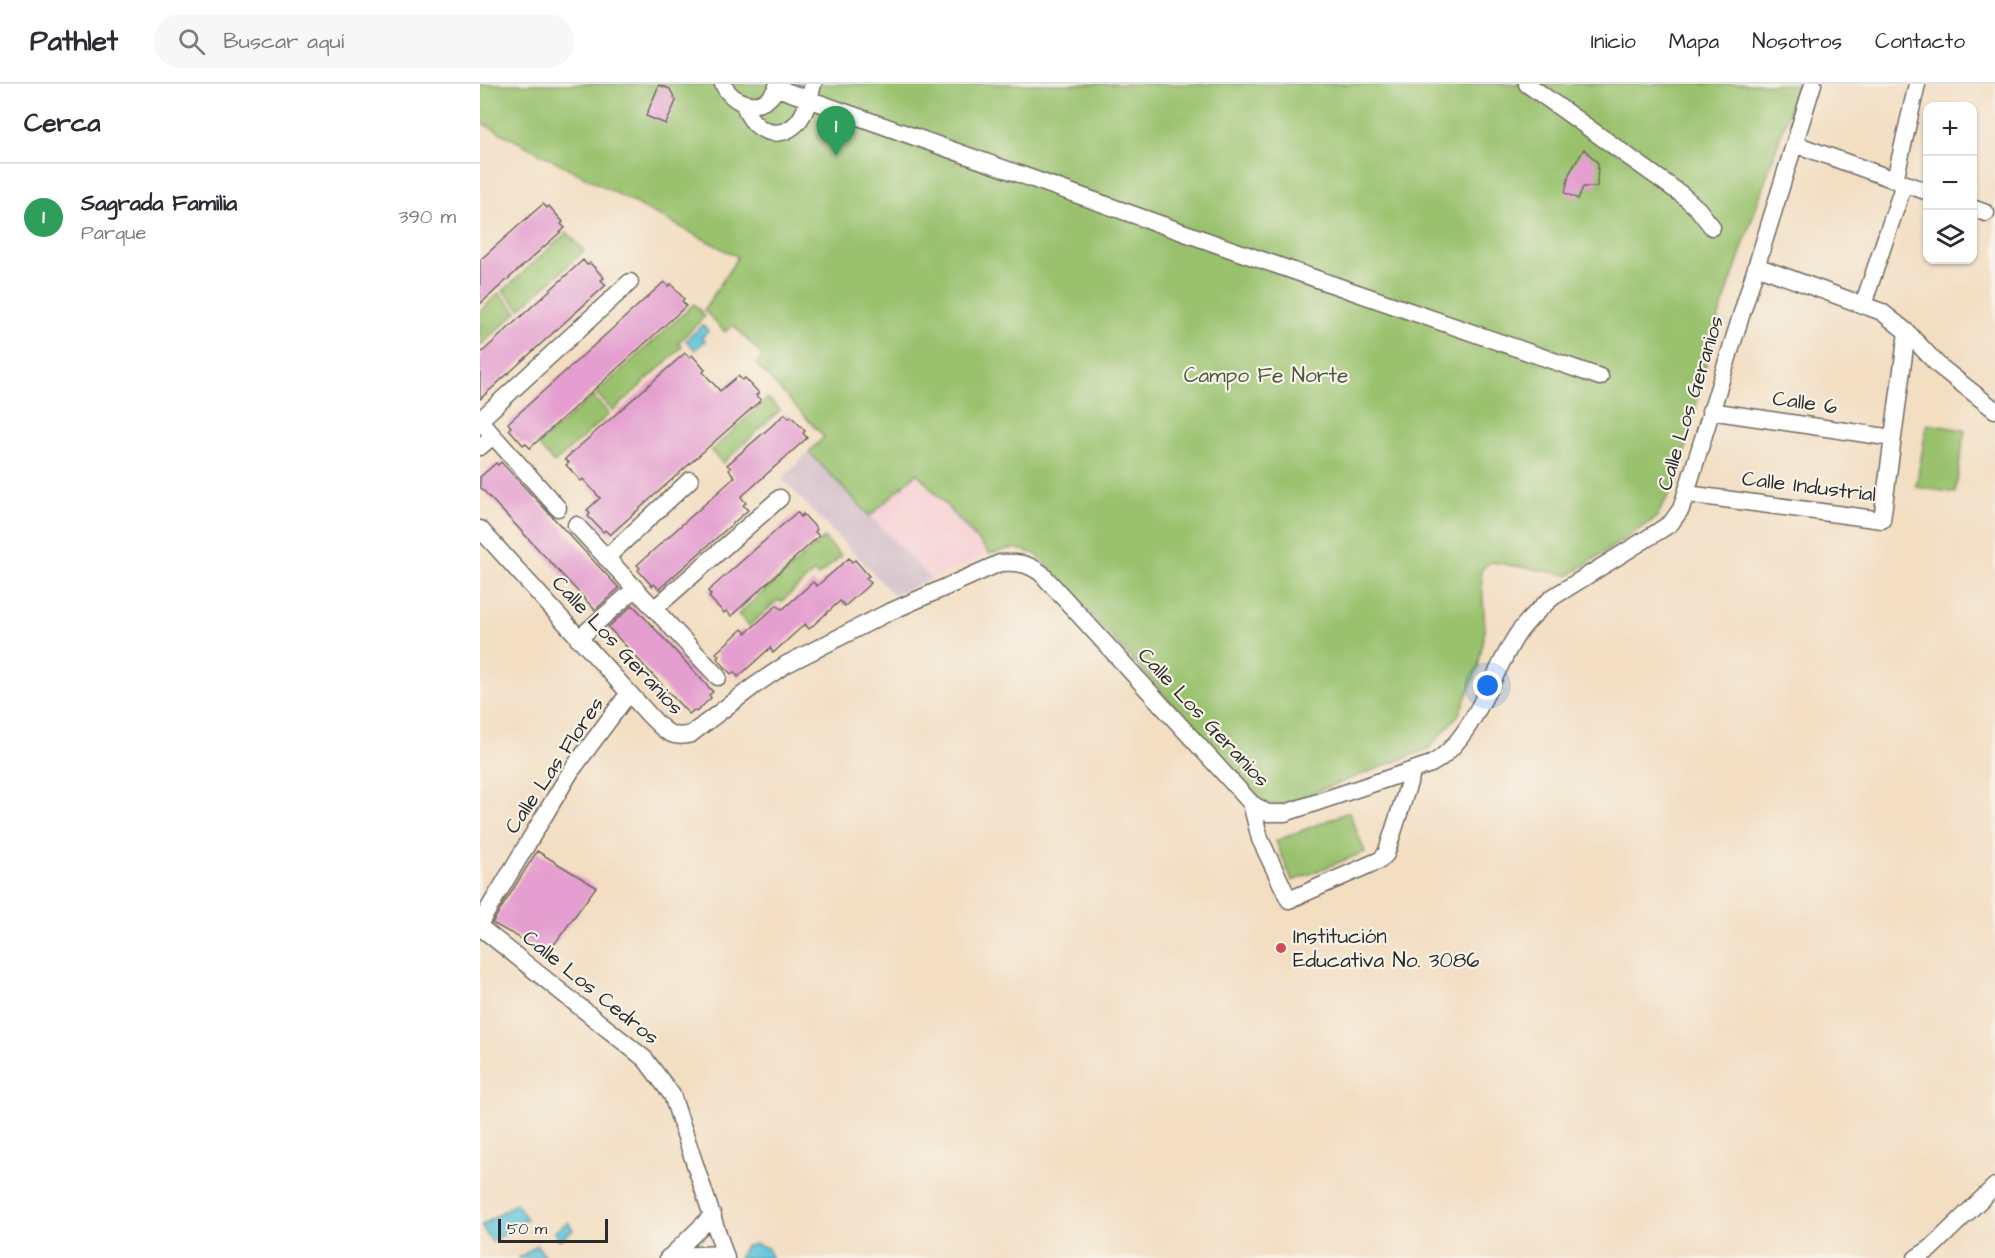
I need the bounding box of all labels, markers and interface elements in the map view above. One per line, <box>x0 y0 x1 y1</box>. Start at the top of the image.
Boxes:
search box <box>154 14 574 68</box>
text: Pathlet <box>30 22 118 61</box>
icon: search <box>175 25 208 58</box>
text: Buscar aquí <box>223 26 344 57</box>
text: Inicio <box>1591 27 1636 56</box>
text: Mapa <box>1669 27 1719 56</box>
text: Nosotros <box>1752 27 1842 56</box>
text: Contacto <box>1875 27 1965 56</box>
map controls <box>1923 102 1977 264</box>
button: + <box>1923 102 1977 156</box>
text: Cerca <box>24 105 101 141</box>
pin: 1 <box>816 106 856 156</box>
button: − <box>1923 156 1977 210</box>
text: Sagrada Familia <box>81 188 237 219</box>
text: 1 <box>42 203 45 231</box>
text: 390 m <box>398 203 456 231</box>
button: layers <box>1923 210 1977 264</box>
text: Parque <box>81 219 146 247</box>
street label: Calle Los Geranios <box>1650 312 1731 494</box>
park label: Campo Fe Norte <box>1184 361 1348 391</box>
street label: Calle 6 <box>1771 384 1839 421</box>
street label: Calle Industrial <box>1740 464 1878 509</box>
street label: Calle Los Geranios <box>545 569 690 722</box>
street label: Calle Los Geranios <box>1131 641 1276 794</box>
your location <box>1473 671 1502 700</box>
street label: Calle Las Flores <box>498 691 611 839</box>
place label: Institución Educativa No. 3086 <box>1293 922 1480 975</box>
street label: Calle Los Cedros <box>516 923 665 1052</box>
marker: Institución Educativa No. 3086 <box>1274 941 1288 955</box>
scale bar <box>498 1216 608 1244</box>
text: 50 m <box>507 1218 547 1240</box>

